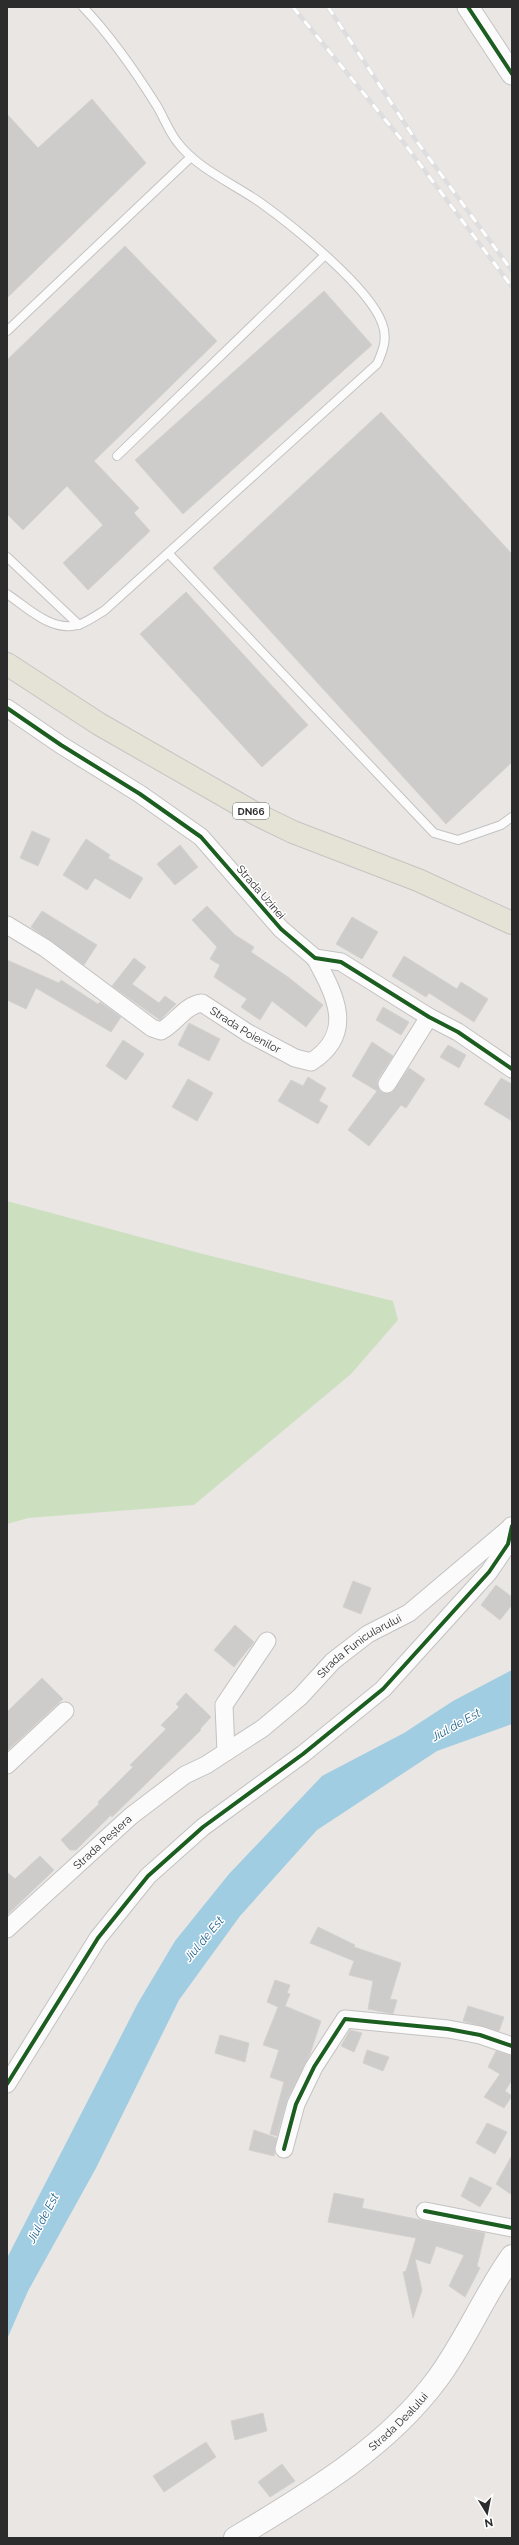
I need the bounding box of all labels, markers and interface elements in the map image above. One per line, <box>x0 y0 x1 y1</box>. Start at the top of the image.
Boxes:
road number: DN66 <box>233 803 269 819</box>
street label: Strada Uzinei <box>234 863 288 922</box>
street label: Strada Poienilor <box>207 1004 283 1056</box>
street label: Strada Funicularului <box>315 1612 404 1681</box>
water label: Jiul de Est <box>428 1706 483 1745</box>
street label: Strada Peștera <box>71 1813 134 1872</box>
water label: Jiul de Est <box>181 1914 227 1965</box>
water label: Jiul de Est <box>24 2191 62 2246</box>
street label: Strada Dealului <box>366 2390 431 2454</box>
north arrow <box>467 2493 507 2533</box>
text: N <box>483 2515 494 2529</box>

